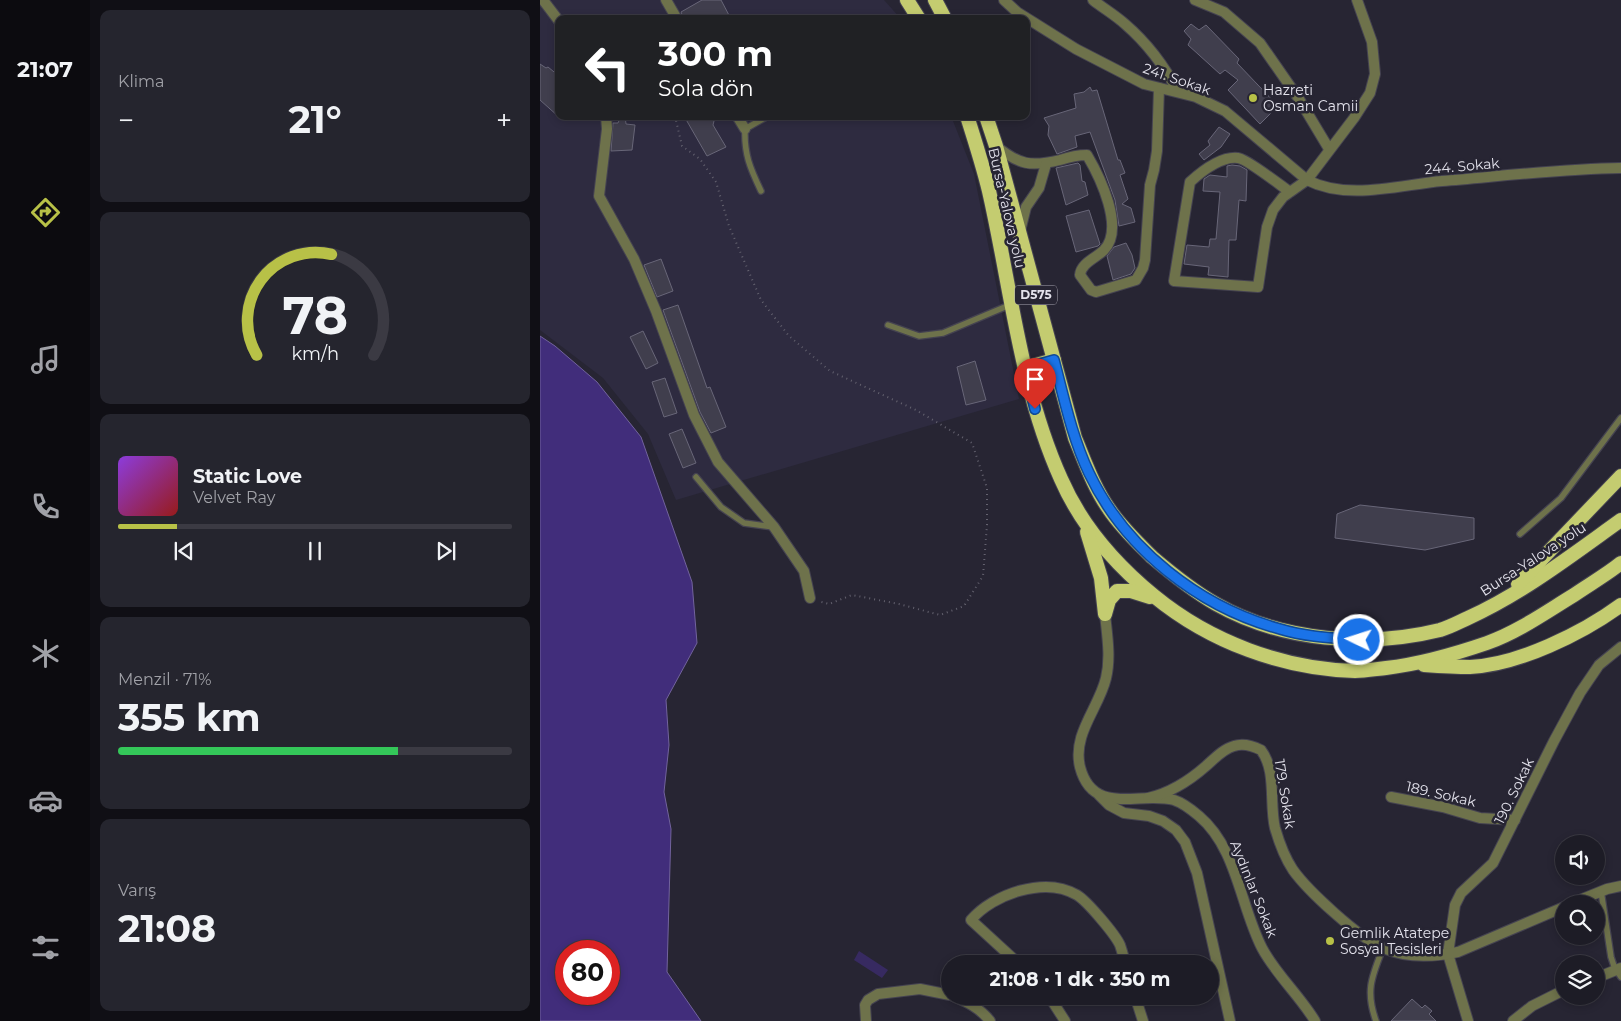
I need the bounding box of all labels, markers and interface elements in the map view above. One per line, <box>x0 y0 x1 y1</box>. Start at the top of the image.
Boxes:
text: 300 m <box>658 32 773 75</box>
icon: left <box>575 35 640 100</box>
text: 21:07 <box>17 56 73 83</box>
street label: 241. Sokak <box>1141 59 1214 99</box>
text: Klima <box>118 72 164 91</box>
text: Sola dön <box>658 75 754 102</box>
place label: Hazreti Osman Camii <box>1263 81 1358 115</box>
marker: Hazreti Osman Camii <box>1247 92 1259 104</box>
text: 21° <box>288 96 342 143</box>
text: − <box>118 103 134 137</box>
text: + <box>496 103 512 137</box>
street label: Bursa-Yalova yolu <box>984 146 1030 270</box>
street label: 244. Sokak <box>1424 154 1501 178</box>
icon: directions <box>28 195 63 230</box>
text: 78 <box>282 284 348 347</box>
road number: D575 <box>1015 286 1057 304</box>
icon: music <box>28 342 63 377</box>
text: km/h <box>291 343 339 364</box>
pin <box>1014 358 1056 409</box>
icon: arrive <box>1021 365 1049 393</box>
text: Static Love <box>193 465 302 488</box>
text: Velvet Ray <box>193 488 275 507</box>
icon: phone <box>28 489 63 524</box>
street label: Bursa-Yalova yolu <box>1477 518 1589 600</box>
icon: previous <box>170 537 198 565</box>
icon: pause <box>301 537 329 565</box>
icon: next <box>432 537 460 565</box>
position arrow <box>1332 613 1384 665</box>
icon: climate <box>28 636 63 671</box>
text: Menzil · 71% <box>118 670 212 689</box>
text: 355 km <box>118 694 261 741</box>
street label: 190. Sokak <box>1490 754 1538 827</box>
street label: 179. Sokak <box>1271 758 1300 831</box>
street label: 189. Sokak <box>1404 777 1478 811</box>
icon: car <box>28 783 63 818</box>
map controls <box>1555 835 1605 1005</box>
button: sound <box>1555 835 1605 885</box>
street label: Aydınlar Sokak <box>1226 838 1282 941</box>
text: Varış <box>118 881 156 900</box>
button: search <box>1555 895 1605 945</box>
text: 21:08 <box>118 905 216 952</box>
place label: Gemlik Atatepe Sosyal Tesisleri <box>1340 924 1449 958</box>
icon: filters <box>28 930 63 965</box>
marker: Gemlik Atatepe Sosyal Tesisleri <box>1324 935 1336 947</box>
speed limit sign: 80 <box>555 940 620 1005</box>
button: layers <box>1555 955 1605 1005</box>
text: 21:08 · 1 dk · 350 m <box>989 968 1171 991</box>

